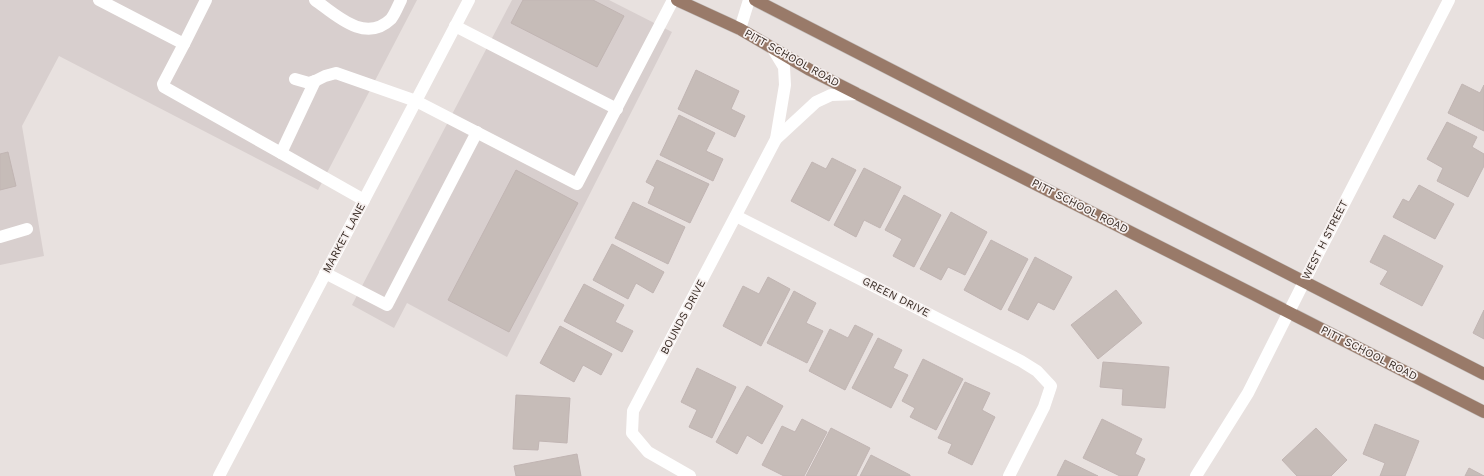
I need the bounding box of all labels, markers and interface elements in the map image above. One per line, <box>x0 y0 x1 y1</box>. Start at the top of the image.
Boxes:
street label: PITT SCHOOL ROAD <box>742 27 842 89</box>
street label: PITT SCHOOL ROAD <box>1030 176 1130 236</box>
street label: WEST H STREET <box>1299 198 1351 282</box>
street label: MARKET LANE <box>320 201 368 275</box>
street label: GREEN DRIVE <box>860 274 932 320</box>
street label: BOUNDS DRIVE <box>658 277 708 357</box>
street label: PITT SCHOOL ROAD <box>1319 323 1419 383</box>

